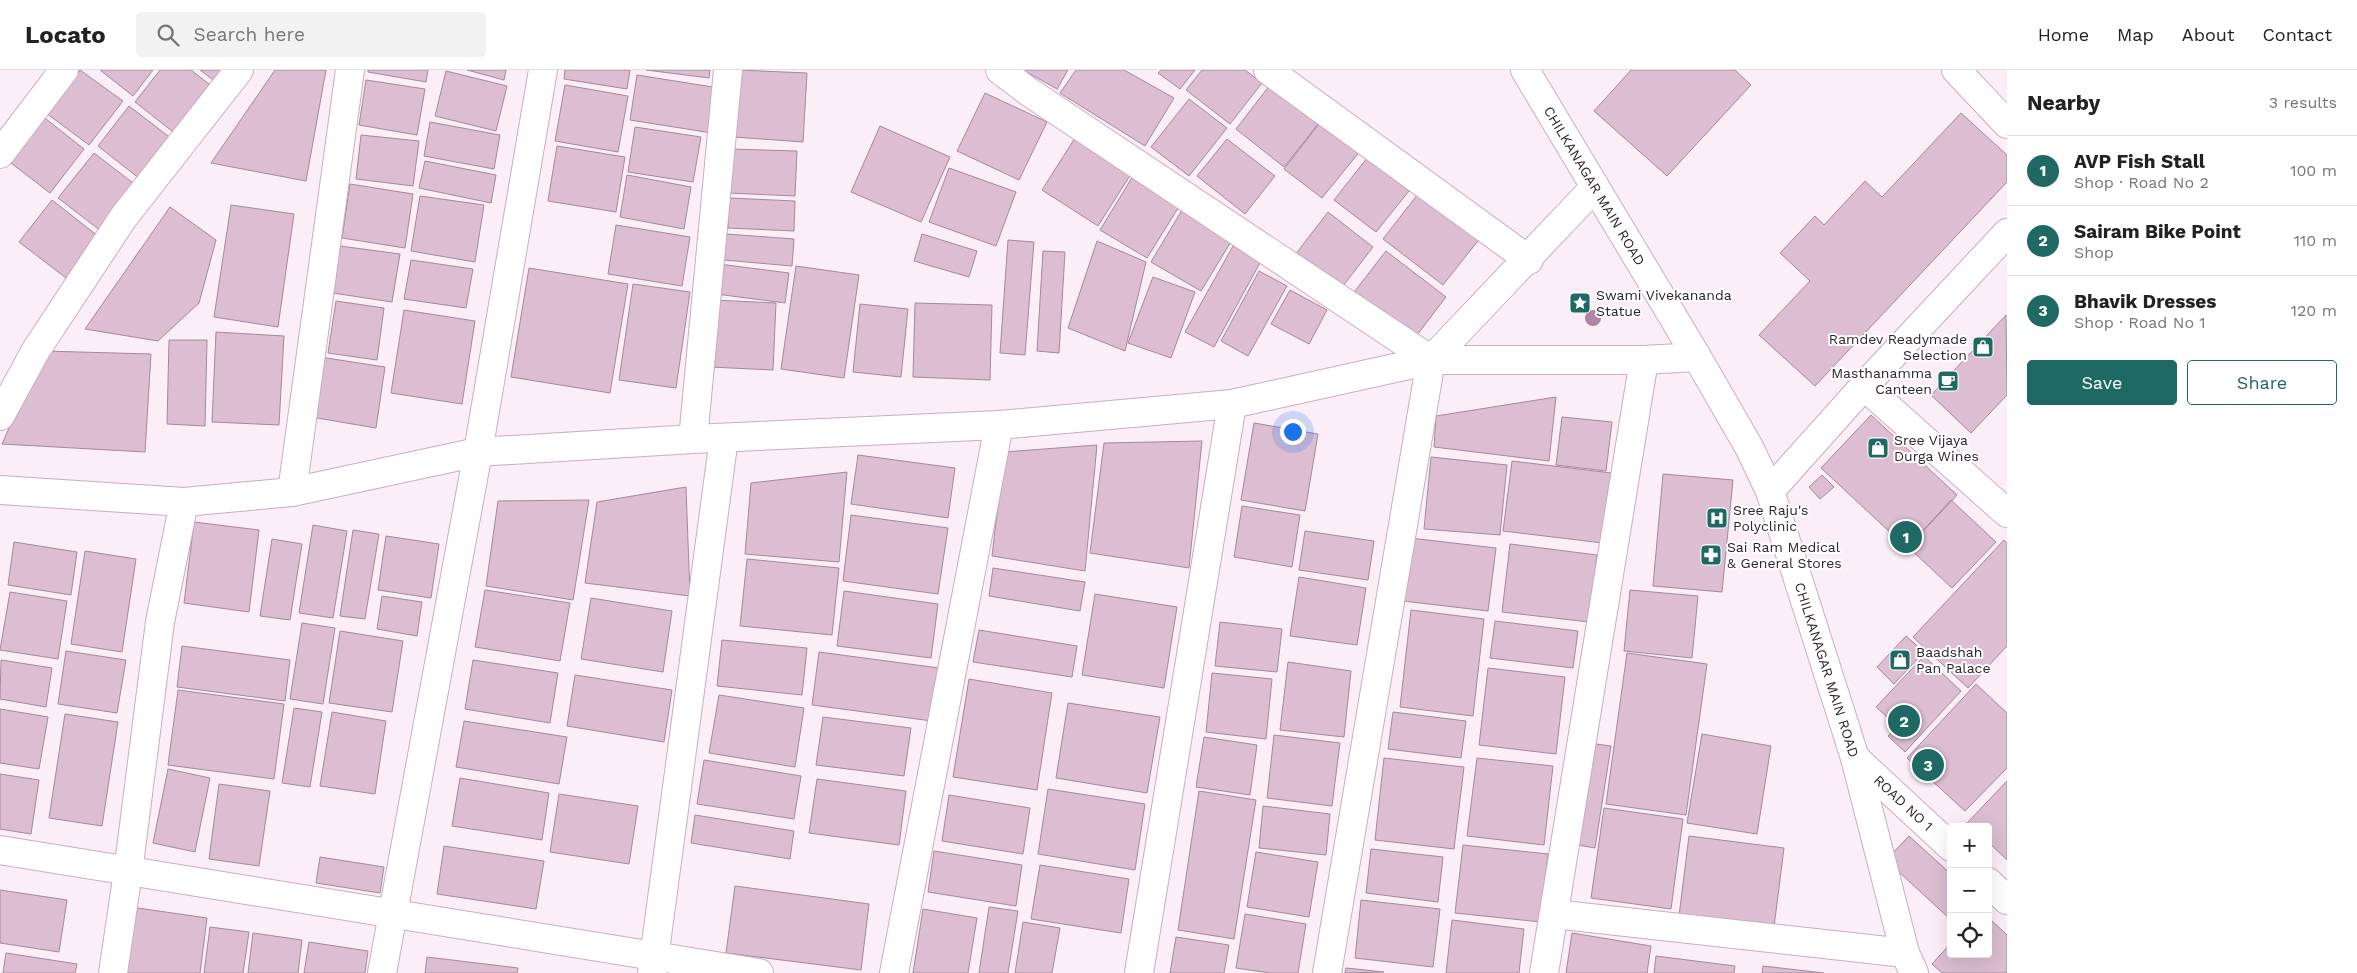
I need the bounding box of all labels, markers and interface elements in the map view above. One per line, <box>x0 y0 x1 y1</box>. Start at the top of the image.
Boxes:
search box <box>136 12 486 57</box>
text: Locato <box>25 21 106 49</box>
icon: search <box>154 21 182 49</box>
text: Search here <box>194 23 305 46</box>
text: Home <box>2038 24 2089 45</box>
text: Map <box>2117 24 2154 45</box>
text: About <box>2182 24 2234 45</box>
text: Contact <box>2262 24 2332 45</box>
text: Nearby <box>2027 90 2100 115</box>
text: 3 results <box>2269 93 2337 112</box>
street label: CHILKANAGAR MAIN ROAD <box>1541 103 1648 268</box>
text: AVP Fish Stall <box>2074 150 2205 173</box>
text: 1 <box>2040 161 2046 180</box>
text: 100 m <box>2290 161 2337 180</box>
text: Shop · Road No 2 <box>2074 173 2209 192</box>
text: Sairam Bike Point <box>2074 220 2241 243</box>
text: 2 <box>2038 231 2048 250</box>
text: 110 m <box>2294 231 2337 250</box>
text: Shop <box>2074 243 2114 262</box>
place label: Swami Vivekananda Statue <box>1596 287 1732 319</box>
text: Bhavik Dresses <box>2074 290 2217 313</box>
place icon: Swami Vivekananda Statue <box>1568 291 1592 315</box>
text: 3 <box>2038 301 2048 320</box>
text: 120 m <box>2291 301 2337 320</box>
text: Shop · Road No 1 <box>2074 313 2205 332</box>
place label: Ramdev Readymade Selection <box>1829 331 1967 363</box>
shop icon: Ramdev Readymade Selection <box>1971 335 1995 359</box>
button: Save <box>2027 360 2177 405</box>
button: Share <box>2187 360 2337 405</box>
place label: Masthanamma Canteen <box>1831 365 1932 397</box>
cafe icon: Masthanamma Canteen <box>1936 369 1960 393</box>
your location <box>1280 419 1306 445</box>
place label: Sree Vijaya Durga Wines <box>1894 432 1979 464</box>
shop icon: Sree Vijaya Durga Wines <box>1866 436 1890 460</box>
place label: Sree Raju's Polyclinic <box>1733 502 1808 534</box>
hospital icon: Sree Raju's Polyclinic <box>1705 506 1729 530</box>
pin: 1 <box>1890 518 1922 556</box>
place label: Sai Ram Medical & General Stores <box>1727 539 1842 571</box>
pharmacy icon: Sai Ram Medical & General Stores <box>1699 543 1723 567</box>
street label: CHILKANAGAR MAIN ROAD <box>1792 580 1862 759</box>
place label: Baadshah Pan Palace <box>1916 644 1991 676</box>
shop icon: Baadshah Pan Palace <box>1888 648 1912 672</box>
pin: 2 <box>1888 702 1920 740</box>
pin: 3 <box>1912 746 1944 784</box>
street label: ROAD NO 1 <box>1871 772 1936 834</box>
map controls <box>1947 823 1992 958</box>
button: + <box>1947 823 1992 868</box>
button: − <box>1947 868 1992 913</box>
button: locate <box>1947 913 1992 958</box>

